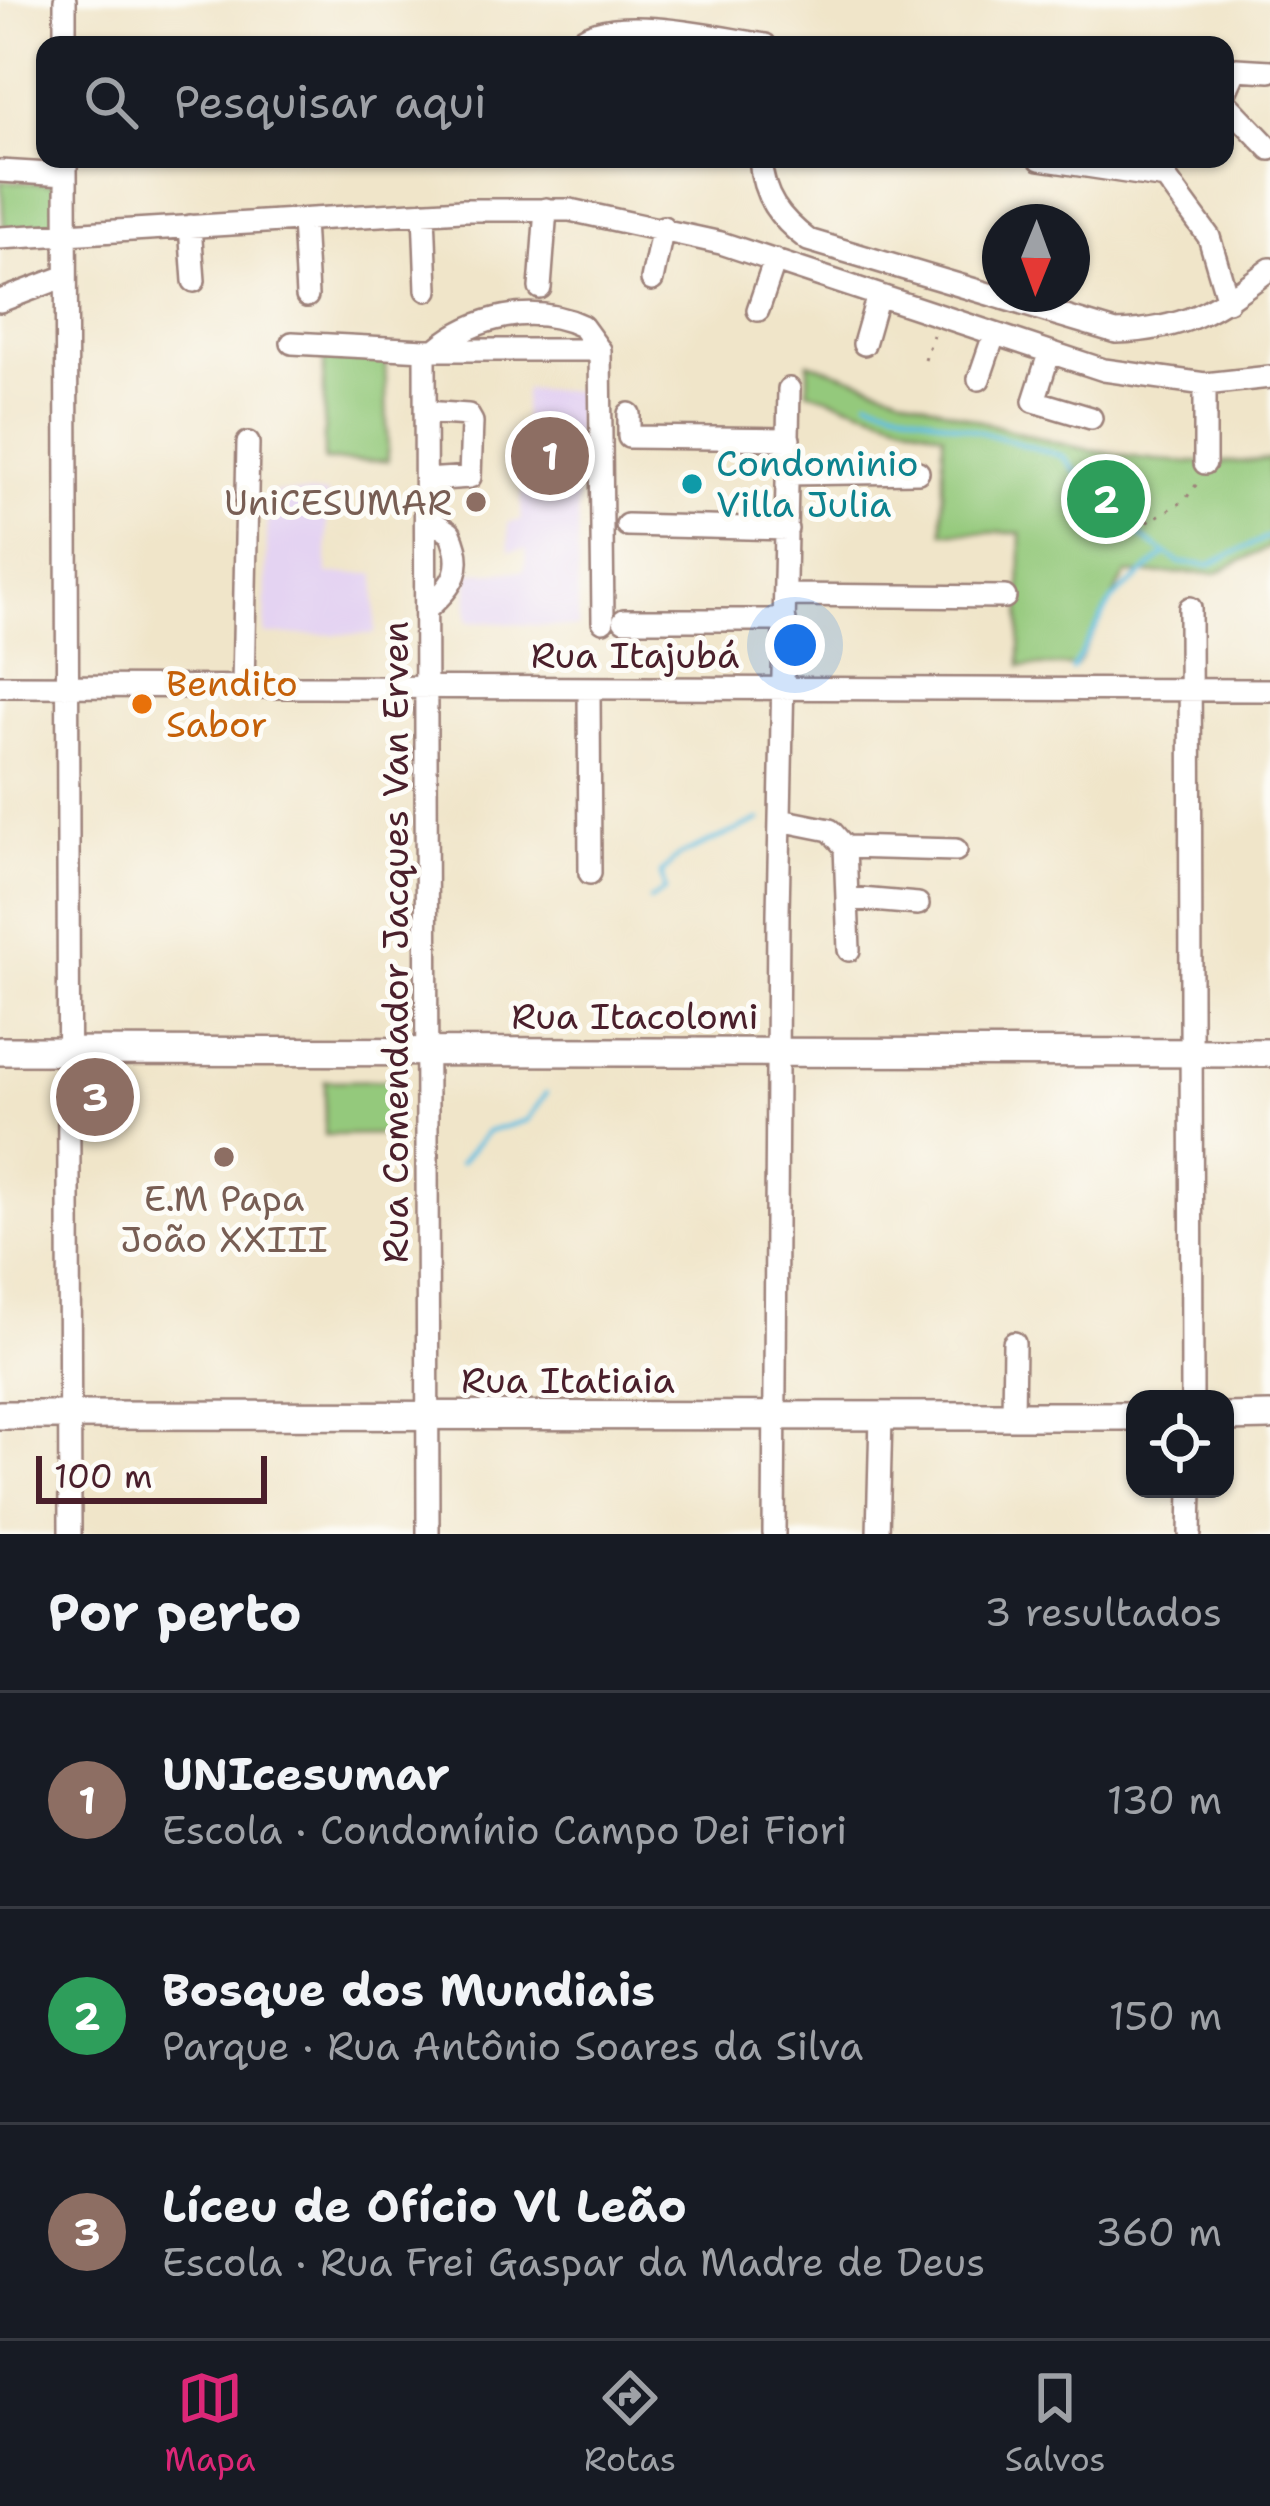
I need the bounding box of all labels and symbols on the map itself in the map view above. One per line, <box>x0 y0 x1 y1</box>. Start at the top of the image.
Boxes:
north arrow <box>982 204 1090 312</box>
pin: 1 <box>511 411 589 501</box>
place label: Condominio Villa Julia <box>716 439 919 529</box>
pin: 2 <box>1067 454 1145 544</box>
marker: Condominio Villa Julia <box>679 471 705 497</box>
place label: UniCESUMAR <box>224 478 452 527</box>
marker: UniCESUMAR <box>463 489 489 515</box>
your location <box>765 615 825 675</box>
street label: Rua Comendador Jacques Van Erven <box>371 621 420 1263</box>
street label: Rua Itajubá <box>531 631 739 680</box>
place label: Bendito Sabor <box>166 659 298 749</box>
marker: Bendito Sabor <box>129 691 155 717</box>
street label: Rua Itacolomi <box>511 992 759 1041</box>
pin: 3 <box>56 1052 134 1142</box>
marker: E.M Papa João XXIII <box>211 1144 237 1170</box>
place label: E.M Papa João XXIII <box>120 1174 328 1264</box>
street label: Rua Itatiaia <box>461 1356 675 1405</box>
scale bar <box>36 1450 267 1503</box>

